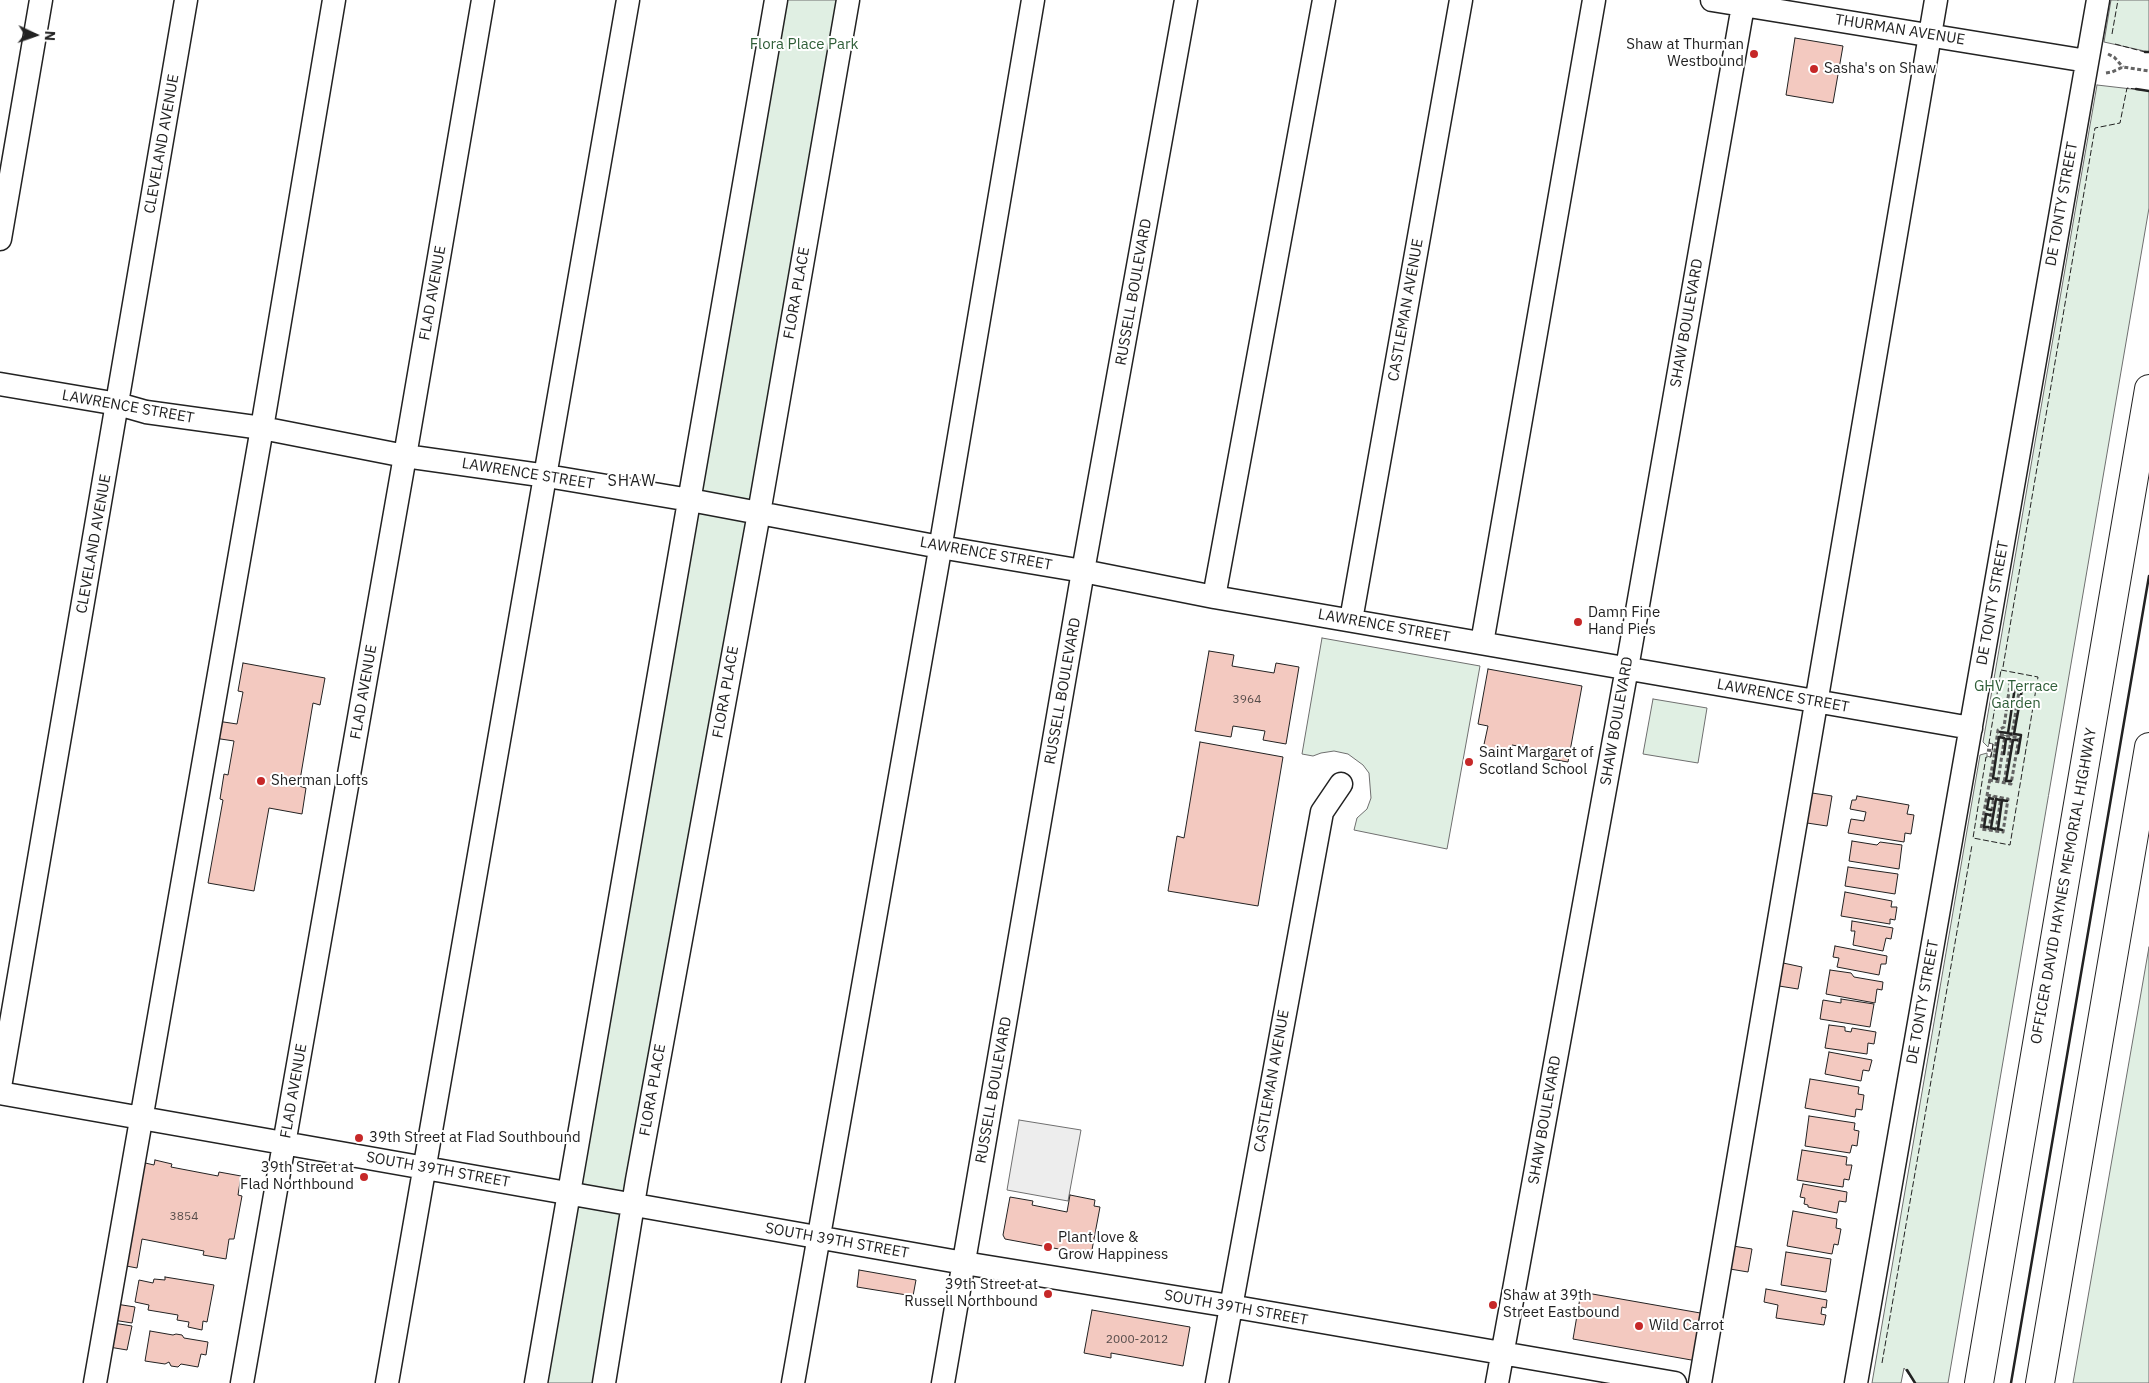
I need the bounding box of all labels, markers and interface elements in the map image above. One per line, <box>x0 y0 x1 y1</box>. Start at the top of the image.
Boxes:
north arrow <box>10 10 60 60</box>
street label: THURMAN AVENUE <box>1834 11 1966 49</box>
text: N <box>41 30 59 41</box>
park label: Flora Place Park <box>750 36 858 54</box>
place label: Shaw at Thurman Westbound <box>1626 36 1744 71</box>
marker: Shaw at Thurman Westbound <box>1748 48 1760 60</box>
place label: Sasha's on Shaw <box>1824 60 1936 78</box>
marker: Sasha's on Shaw <box>1808 63 1820 75</box>
street label: CLEVELAND AVENUE <box>141 73 183 215</box>
street label: DE TONTY STREET <box>2042 141 2082 267</box>
street label: RUSSELL BOULEVARD <box>1112 217 1156 367</box>
street label: CASTLEMAN AVENUE <box>1385 237 1427 383</box>
street label: FLAD AVENUE <box>416 244 450 342</box>
street label: FLORA PLACE <box>780 246 814 340</box>
street label: SHAW BOULEVARD <box>1667 257 1707 389</box>
street label: LAWRENCE STREET <box>60 386 196 428</box>
street label: LAWRENCE STREET <box>460 455 596 493</box>
district label: SHAW <box>607 471 657 491</box>
street label: CLEVELAND AVENUE <box>73 473 115 615</box>
street label: LAWRENCE STREET <box>918 533 1054 575</box>
street label: DE TONTY STREET <box>1973 540 2013 666</box>
place label: Damn Fine Hand Pies <box>1588 604 1660 639</box>
street label: LAWRENCE STREET <box>1316 605 1452 647</box>
street label: RUSSELL BOULEVARD <box>1041 616 1085 766</box>
marker: Damn Fine Hand Pies <box>1572 616 1584 628</box>
street label: FLAD AVENUE <box>347 643 381 741</box>
street label: FLORA PLACE <box>709 645 743 739</box>
street label: SHAW BOULEVARD <box>1597 655 1637 787</box>
street label: LAWRENCE STREET <box>1715 675 1851 717</box>
park label: GHV Terrace Garden <box>1974 678 2058 713</box>
house number: 3964 <box>1233 693 1261 707</box>
street label: OFFICER DAVID HAYNES MEMORIAL HIGHWAY <box>2027 727 2101 1045</box>
place label: Saint Margaret of Scotland School <box>1479 744 1594 779</box>
marker: Saint Margaret of Scotland School <box>1463 756 1475 768</box>
place label: Sherman Lofts <box>271 772 368 790</box>
marker: Sherman Lofts <box>255 775 267 787</box>
street label: DE TONTY STREET <box>1903 939 1943 1065</box>
street label: CASTLEMAN AVENUE <box>1251 1008 1293 1154</box>
street label: RUSSELL BOULEVARD <box>972 1015 1016 1165</box>
street label: FLAD AVENUE <box>277 1042 311 1140</box>
street label: FLORA PLACE <box>636 1043 670 1137</box>
street label: SHAW BOULEVARD <box>1525 1054 1565 1186</box>
place label: 39th Street at Flad Southbound <box>369 1129 581 1147</box>
marker: 39th Street at Flad Southbound <box>353 1132 365 1144</box>
street label: SOUTH 39TH STREET <box>365 1148 511 1192</box>
place label: 39th Street at Flad Northbound <box>240 1159 354 1194</box>
marker: 39th Street at Flad Northbound <box>358 1171 370 1183</box>
house number: 3854 <box>170 1210 198 1224</box>
street label: SOUTH 39TH STREET <box>764 1219 910 1263</box>
place label: Plant love & Grow Happiness <box>1058 1229 1168 1264</box>
marker: Plant love & Grow Happiness <box>1042 1241 1054 1253</box>
place label: 39th Street at Russell Northbound <box>904 1276 1038 1311</box>
street label: SOUTH 39TH STREET <box>1163 1286 1309 1330</box>
place label: Shaw at 39th Street Eastbound <box>1503 1287 1620 1322</box>
marker: 39th Street at Russell Northbound <box>1042 1288 1054 1300</box>
marker: Shaw at 39th Street Eastbound <box>1487 1299 1499 1311</box>
place label: Wild Carrot <box>1649 1317 1724 1335</box>
marker: Wild Carrot <box>1633 1320 1645 1332</box>
house number: 2000-2012 <box>1106 1333 1168 1347</box>

